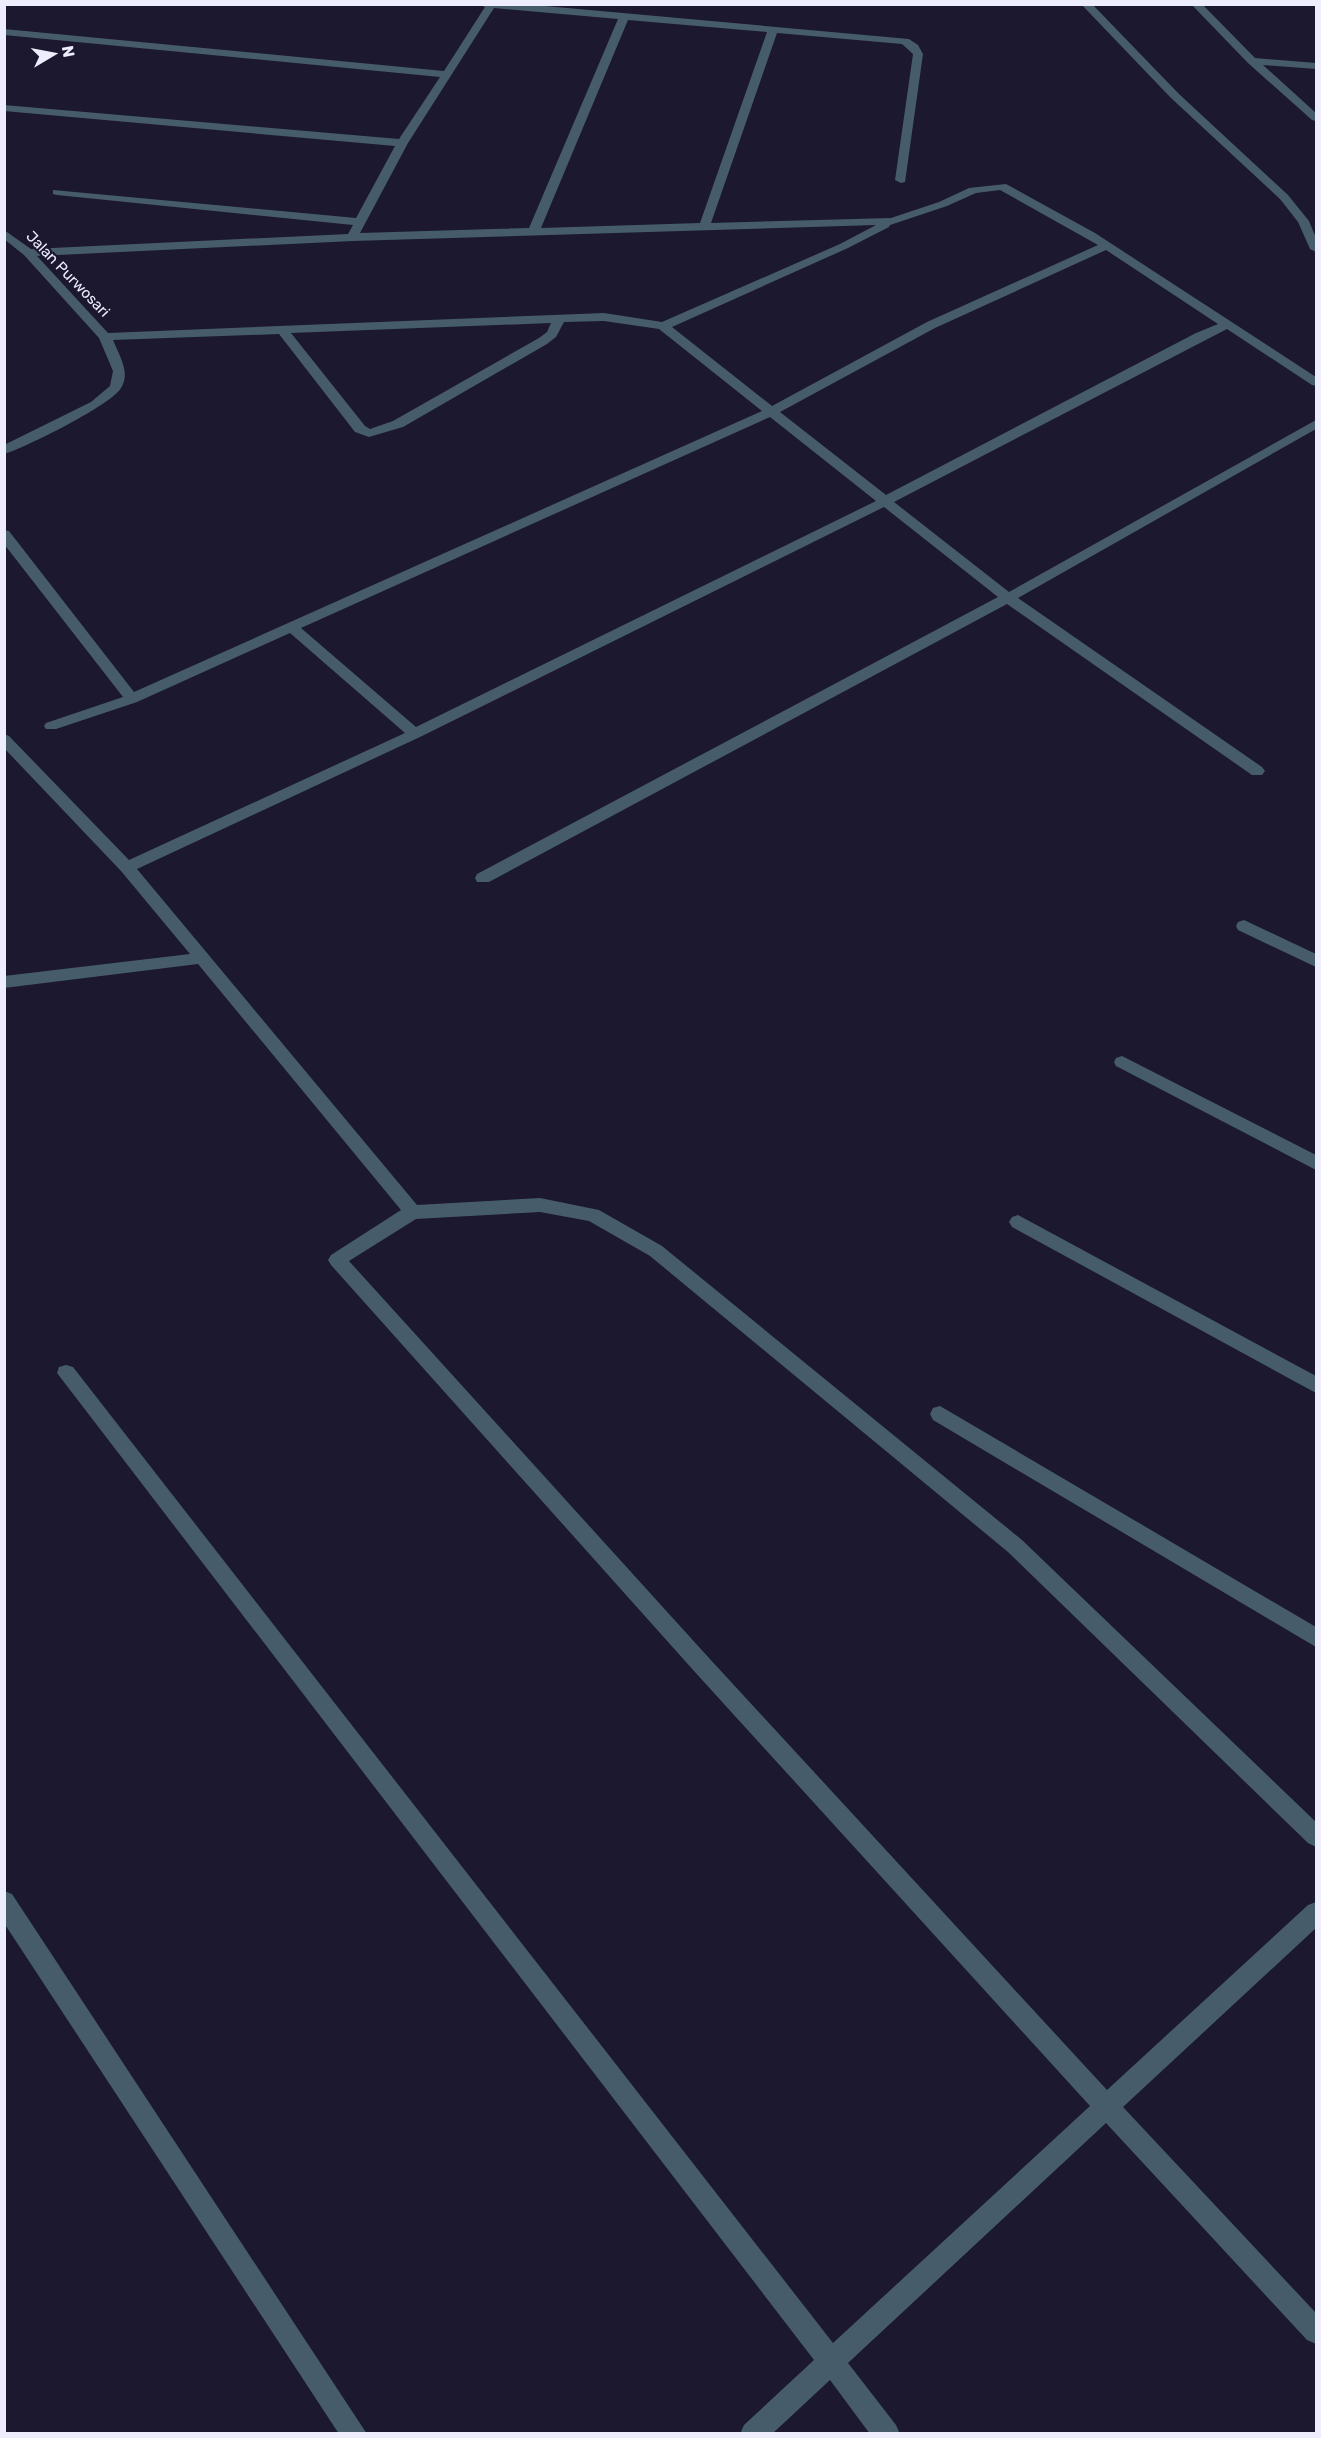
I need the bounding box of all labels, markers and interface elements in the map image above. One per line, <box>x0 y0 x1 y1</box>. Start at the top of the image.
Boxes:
north arrow <box>24 24 84 84</box>
text: N <box>58 44 79 59</box>
street label: Jalan Purwosari <box>22 227 114 321</box>

